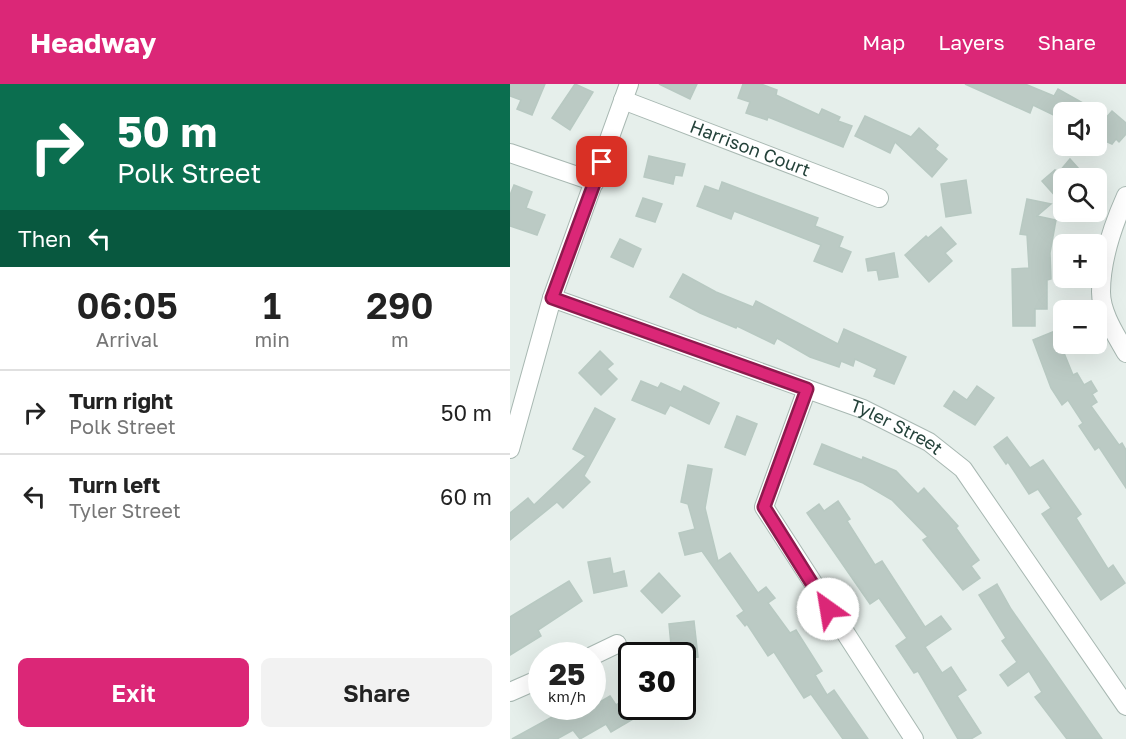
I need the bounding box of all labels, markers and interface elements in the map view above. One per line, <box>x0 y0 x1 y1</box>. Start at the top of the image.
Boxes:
text: Headway <box>30 26 156 59</box>
text: Map <box>862 29 905 55</box>
text: Layers <box>938 29 1005 55</box>
text: Share <box>1038 29 1096 55</box>
map controls <box>1053 102 1107 354</box>
button: sound <box>1053 102 1107 156</box>
text: 50 m <box>117 106 217 156</box>
icon: right <box>18 108 96 186</box>
street label: Harrison Court <box>687 115 814 181</box>
pin <box>576 136 627 187</box>
icon: arrive <box>585 145 618 178</box>
text: Polk Street <box>117 157 261 189</box>
button: search <box>1053 168 1107 222</box>
icon: left <box>83 222 116 255</box>
text: Then <box>18 225 71 252</box>
button: + <box>1053 234 1107 288</box>
text: 06:05 <box>77 284 178 327</box>
text: 1 <box>263 284 281 327</box>
text: 290 <box>366 284 433 327</box>
button: − <box>1053 300 1107 354</box>
text: Arrival <box>96 327 159 351</box>
text: min <box>254 327 290 351</box>
text: m <box>391 327 409 351</box>
text: Turn right <box>69 387 173 414</box>
street label: Tyler Street <box>848 393 948 459</box>
icon: right <box>18 396 51 429</box>
text: 50 m <box>441 399 492 426</box>
text: Polk Street <box>69 414 176 438</box>
text: Turn left <box>69 471 160 498</box>
icon: left <box>18 480 51 513</box>
text: 60 m <box>440 483 492 510</box>
text: Tyler Street <box>69 498 181 522</box>
position arrow <box>796 577 860 641</box>
speed limit sign: 30 <box>618 642 696 720</box>
text: 25 <box>549 656 585 692</box>
button: Exit <box>18 658 249 727</box>
button: Share <box>261 658 492 727</box>
text: km/h <box>548 687 586 705</box>

